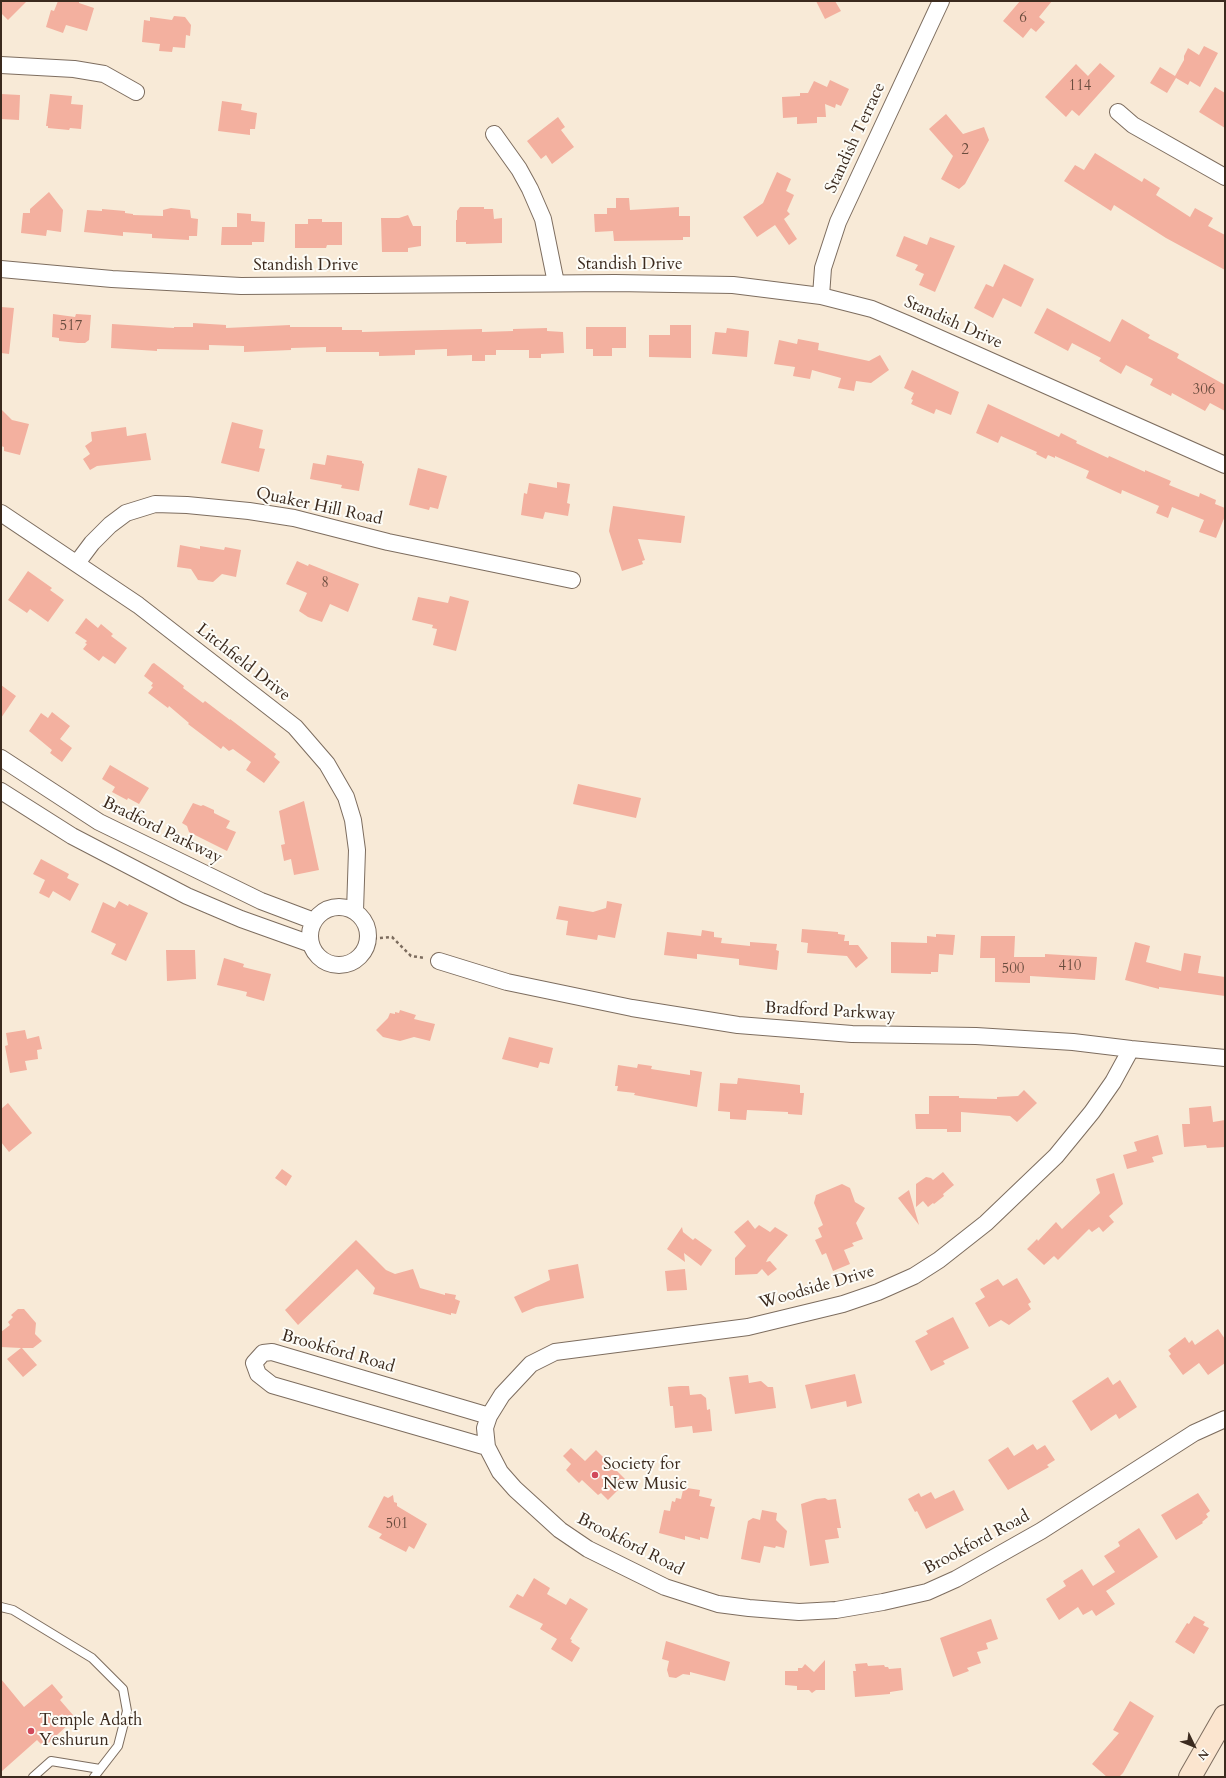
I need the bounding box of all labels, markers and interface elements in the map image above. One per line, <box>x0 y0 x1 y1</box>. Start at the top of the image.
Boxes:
house number: 6 <box>1019 10 1027 28</box>
house number: 114 <box>1068 78 1092 96</box>
street label: Standish Terrace <box>821 79 891 197</box>
house number: 2 <box>961 142 969 160</box>
street label: Standish Drive <box>577 255 683 275</box>
street label: Standish Drive <box>253 256 359 276</box>
street label: Standish Drive <box>901 292 1005 354</box>
house number: 517 <box>59 318 83 336</box>
house number: 306 <box>1192 382 1216 400</box>
street label: Quaker Hill Road <box>254 484 384 530</box>
house number: 8 <box>321 575 329 593</box>
street label: Litchfield Drive <box>192 620 294 706</box>
street label: Bradford Parkway <box>99 793 225 869</box>
house number: 410 <box>1058 958 1082 976</box>
house number: 500 <box>1001 961 1025 979</box>
street label: Bradford Parkway <box>764 998 896 1026</box>
street label: Woodside Drive <box>757 1262 877 1314</box>
street label: Brookford Road <box>279 1326 397 1378</box>
place label: Society for New Music <box>603 1455 687 1495</box>
marker: Society for New Music <box>590 1470 600 1480</box>
street label: Brookford Road <box>921 1507 1033 1579</box>
street label: Brookford Road <box>573 1509 687 1581</box>
house number: 501 <box>385 1516 409 1534</box>
place label: Temple Adath Yeshurun <box>39 1711 142 1751</box>
marker: Temple Adath Yeshurun <box>26 1726 36 1736</box>
north arrow <box>1174 1726 1214 1766</box>
text: N <box>1194 1746 1212 1763</box>

